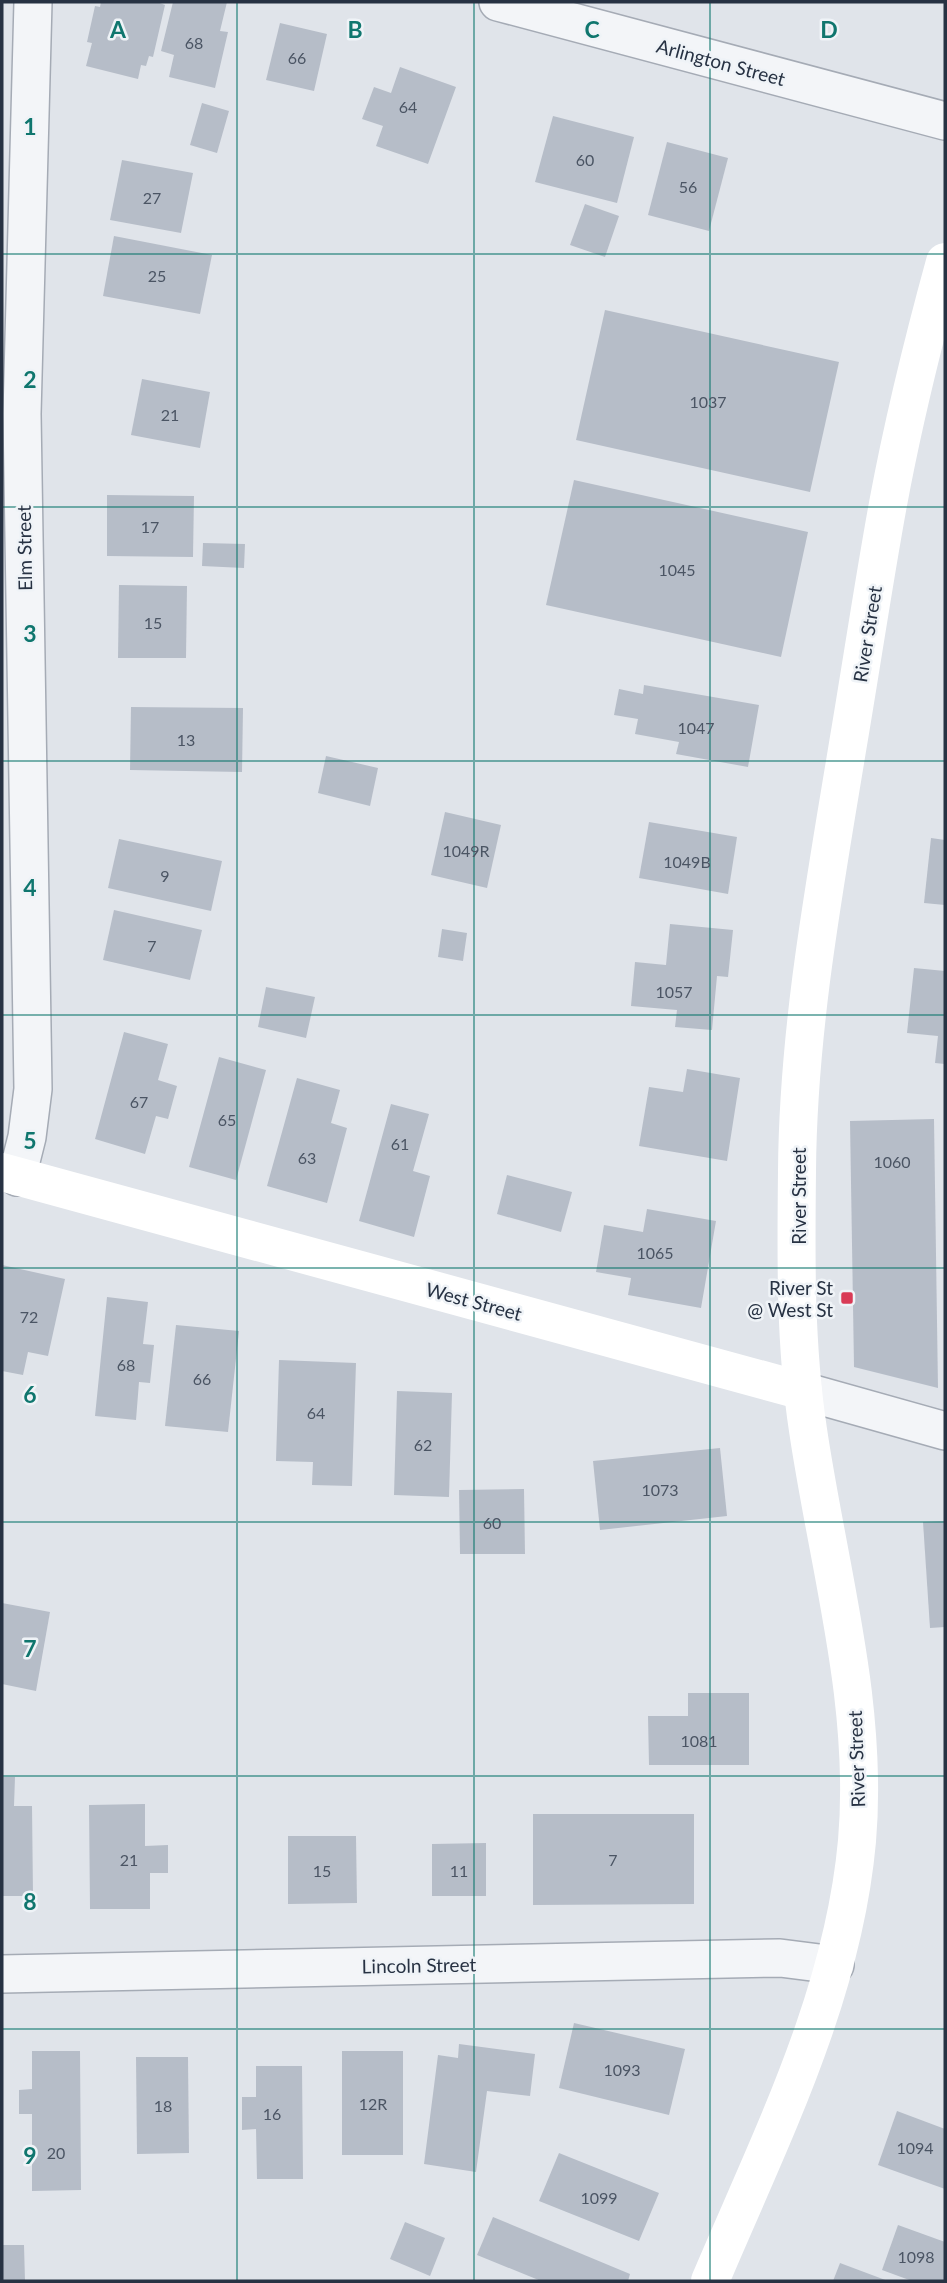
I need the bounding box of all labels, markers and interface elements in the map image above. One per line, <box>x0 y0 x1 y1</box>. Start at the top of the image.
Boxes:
text: A <box>109 15 127 43</box>
text: B <box>347 15 363 43</box>
text: C <box>584 15 600 43</box>
text: D <box>820 15 838 43</box>
house number: 68 <box>185 33 203 52</box>
street label: Arlington Street <box>654 34 788 90</box>
house number: 66 <box>288 48 306 67</box>
house number: 64 <box>399 97 417 116</box>
text: 1 <box>23 112 37 140</box>
house number: 60 <box>576 150 594 169</box>
house number: 56 <box>679 177 697 196</box>
house number: 27 <box>143 188 161 207</box>
house number: 25 <box>148 266 166 285</box>
text: 2 <box>23 365 37 393</box>
house number: 1037 <box>689 392 727 411</box>
house number: 21 <box>161 405 179 424</box>
street label: Elm Street <box>12 505 36 591</box>
house number: 17 <box>141 517 159 536</box>
house number: 1045 <box>658 560 696 579</box>
street label: River Street <box>848 584 886 684</box>
house number: 15 <box>144 613 162 632</box>
text: 3 <box>23 619 37 647</box>
house number: 1047 <box>677 718 715 737</box>
house number: 13 <box>177 730 195 749</box>
house number: 1049R <box>442 841 490 860</box>
house number: 1049B <box>663 852 711 871</box>
house number: 9 <box>160 866 170 885</box>
text: 4 <box>23 873 37 901</box>
house number: 7 <box>147 936 157 955</box>
house number: 1057 <box>655 982 693 1001</box>
house number: 67 <box>130 1092 148 1111</box>
house number: 65 <box>218 1110 236 1129</box>
text: 5 <box>23 1126 37 1154</box>
house number: 61 <box>391 1134 409 1153</box>
street label: River Street <box>787 1147 810 1245</box>
house number: 63 <box>298 1148 316 1167</box>
house number: 1060 <box>873 1152 911 1171</box>
house number: 1065 <box>636 1243 674 1262</box>
place label: River St @ West St <box>747 1276 833 1321</box>
street label: West Street <box>423 1277 525 1325</box>
marker: River St @ West St <box>839 1290 855 1306</box>
house number: 72 <box>20 1307 38 1326</box>
house number: 68 <box>117 1355 135 1374</box>
house number: 66 <box>193 1369 211 1388</box>
text: 6 <box>23 1380 37 1408</box>
house number: 64 <box>307 1403 325 1422</box>
house number: 62 <box>414 1435 432 1454</box>
house number: 1073 <box>641 1480 679 1499</box>
house number: 60 <box>483 1513 501 1532</box>
text: 7 <box>23 1634 37 1662</box>
street label: River Street <box>843 1710 869 1808</box>
house number: 1081 <box>680 1731 718 1750</box>
house number: 21 <box>120 1850 138 1869</box>
house number: 7 <box>608 1850 618 1869</box>
house number: 15 <box>313 1861 331 1880</box>
house number: 11 <box>450 1861 468 1880</box>
text: 8 <box>23 1887 37 1915</box>
street label: Lincoln Street <box>362 1952 477 1977</box>
house number: 1093 <box>603 2060 641 2079</box>
house number: 12R <box>359 2094 387 2113</box>
house number: 18 <box>154 2096 172 2115</box>
house number: 16 <box>263 2104 281 2123</box>
house number: 1094 <box>896 2138 934 2157</box>
text: 9 <box>23 2141 37 2169</box>
house number: 20 <box>47 2143 65 2162</box>
house number: 1099 <box>580 2188 618 2207</box>
house number: 1098 <box>897 2247 935 2266</box>

